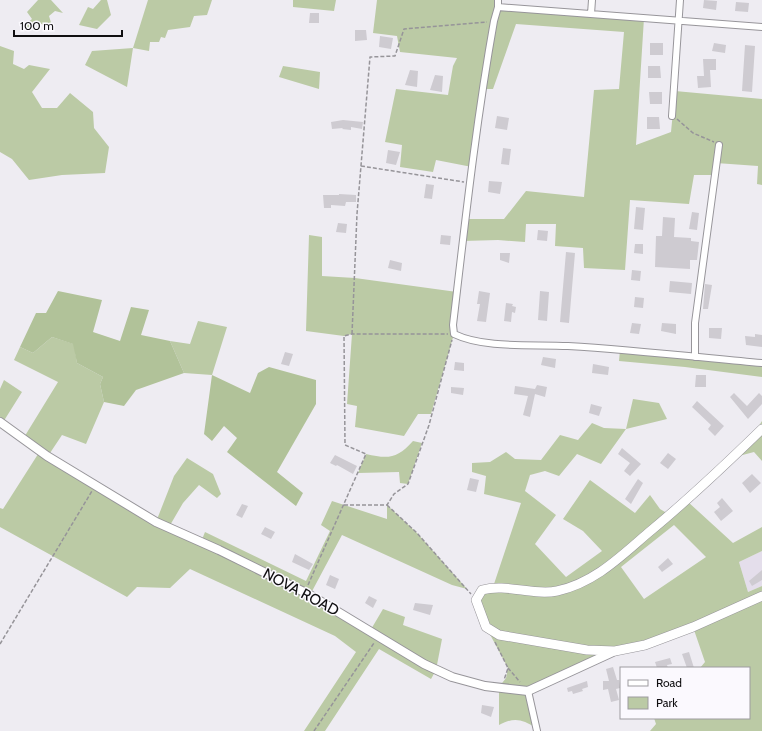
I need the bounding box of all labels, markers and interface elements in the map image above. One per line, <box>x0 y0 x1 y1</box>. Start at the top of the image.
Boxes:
scale bar <box>14 12 122 38</box>
text: 100 m <box>20 18 54 33</box>
street label: NOVA ROAD <box>260 564 342 620</box>
legend <box>620 667 750 719</box>
text: Road <box>656 675 682 690</box>
text: Park <box>656 695 678 710</box>

